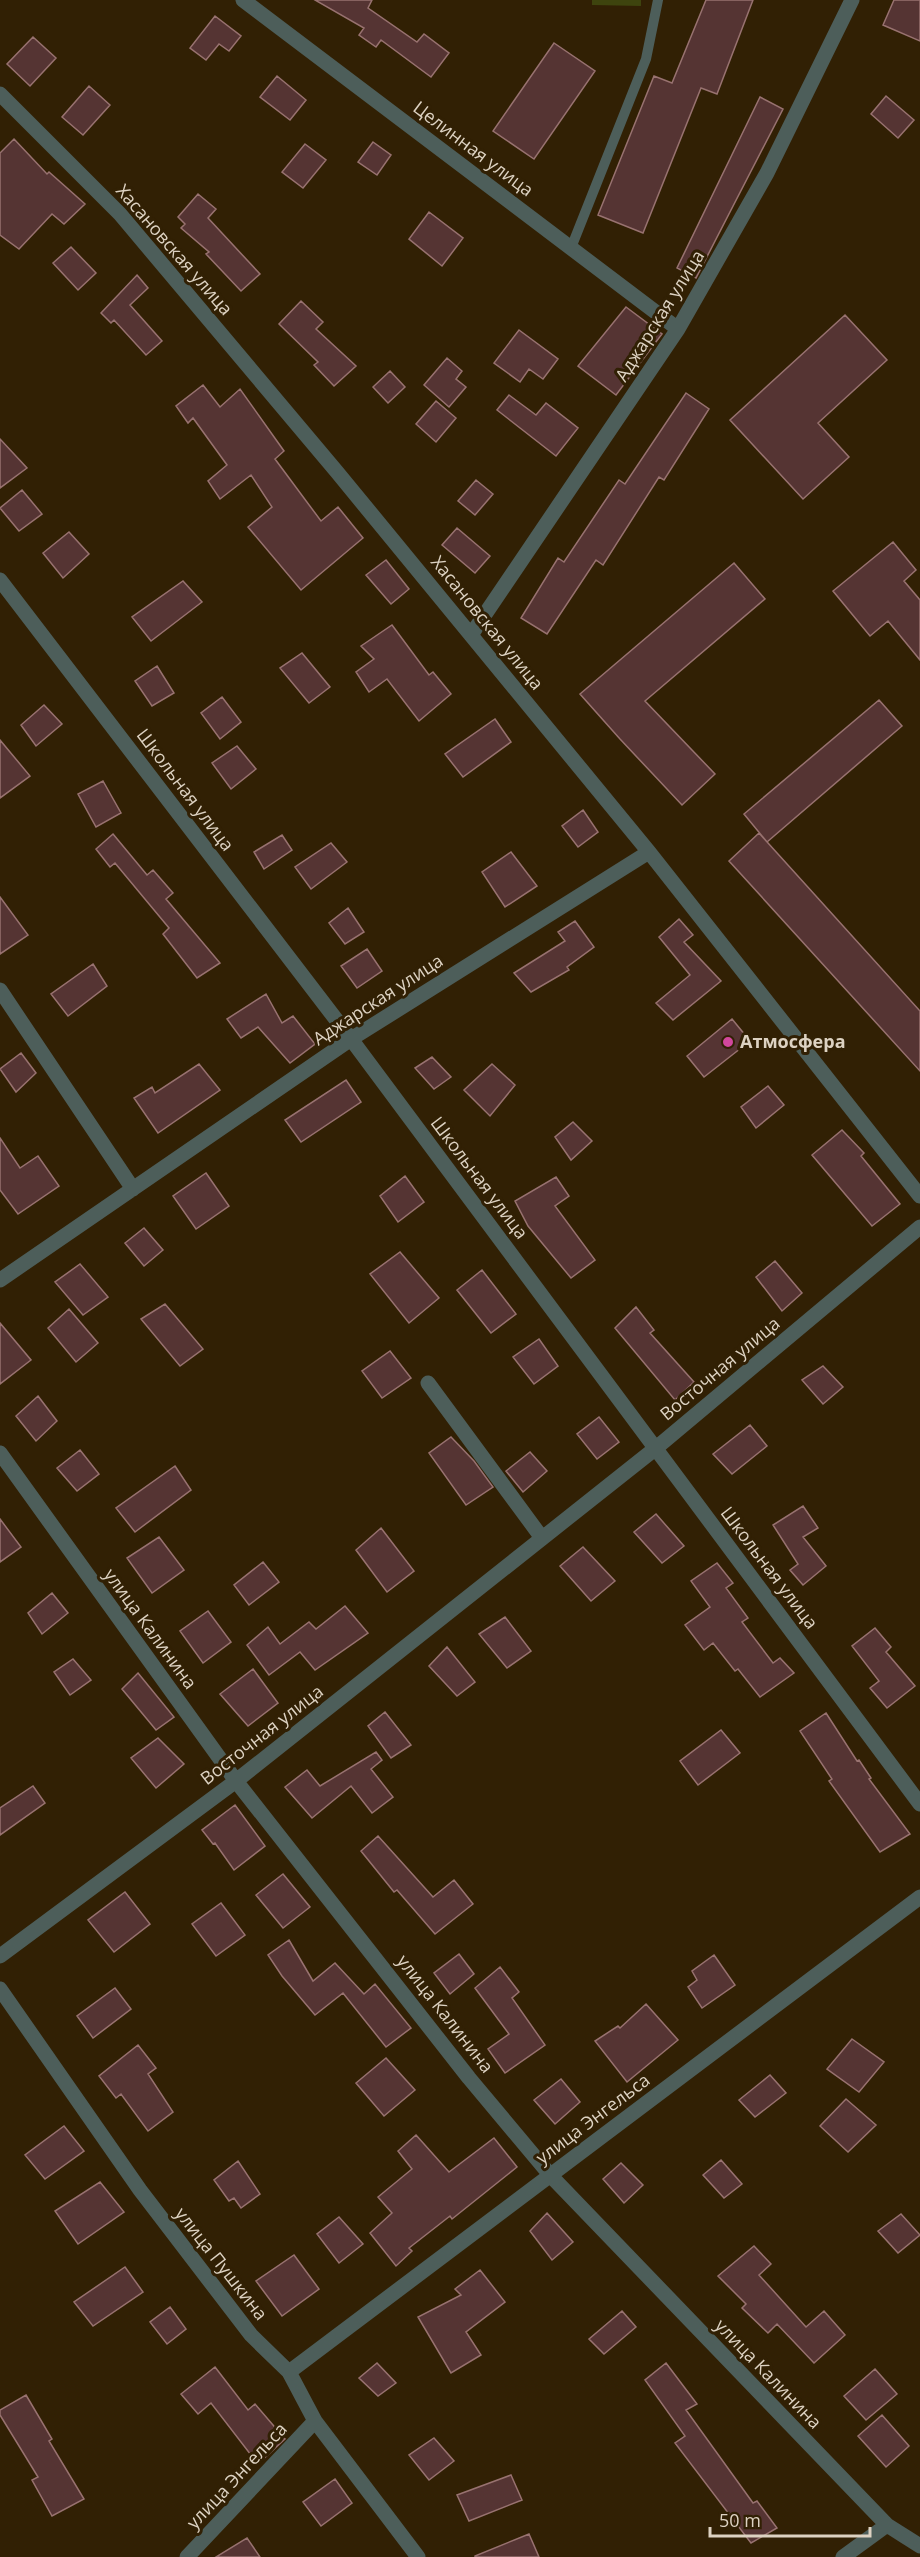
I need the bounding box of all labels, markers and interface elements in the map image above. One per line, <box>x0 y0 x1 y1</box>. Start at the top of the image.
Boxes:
street label: Целинная улица <box>409 95 539 201</box>
street label: Хасановская улица <box>111 179 238 320</box>
street label: Аджарская улица <box>609 245 709 386</box>
street label: Хасановская улица <box>426 550 549 694</box>
street label: Школьная улица <box>132 723 240 856</box>
street label: Аджарская улица <box>308 948 447 1050</box>
place label: Атмосфера <box>740 1029 846 1053</box>
marker: Атмосфера <box>721 1035 735 1049</box>
street label: Школьная улица <box>426 1111 534 1244</box>
street label: Восточная улица <box>654 1311 784 1425</box>
street label: Школьная улица <box>716 1501 824 1634</box>
street label: улица Калинина <box>99 1563 203 1694</box>
street label: Восточная улица <box>195 1679 328 1790</box>
street label: улица Калинина <box>392 1949 499 2077</box>
street label: улица Энгельса <box>531 2067 654 2169</box>
street label: улица Пушкина <box>170 2202 273 2325</box>
street label: улица Калинина <box>710 2313 827 2433</box>
street label: улица Энгельса <box>181 2417 292 2534</box>
scale bar <box>710 2500 870 2538</box>
text: 50 m <box>719 2508 761 2532</box>

